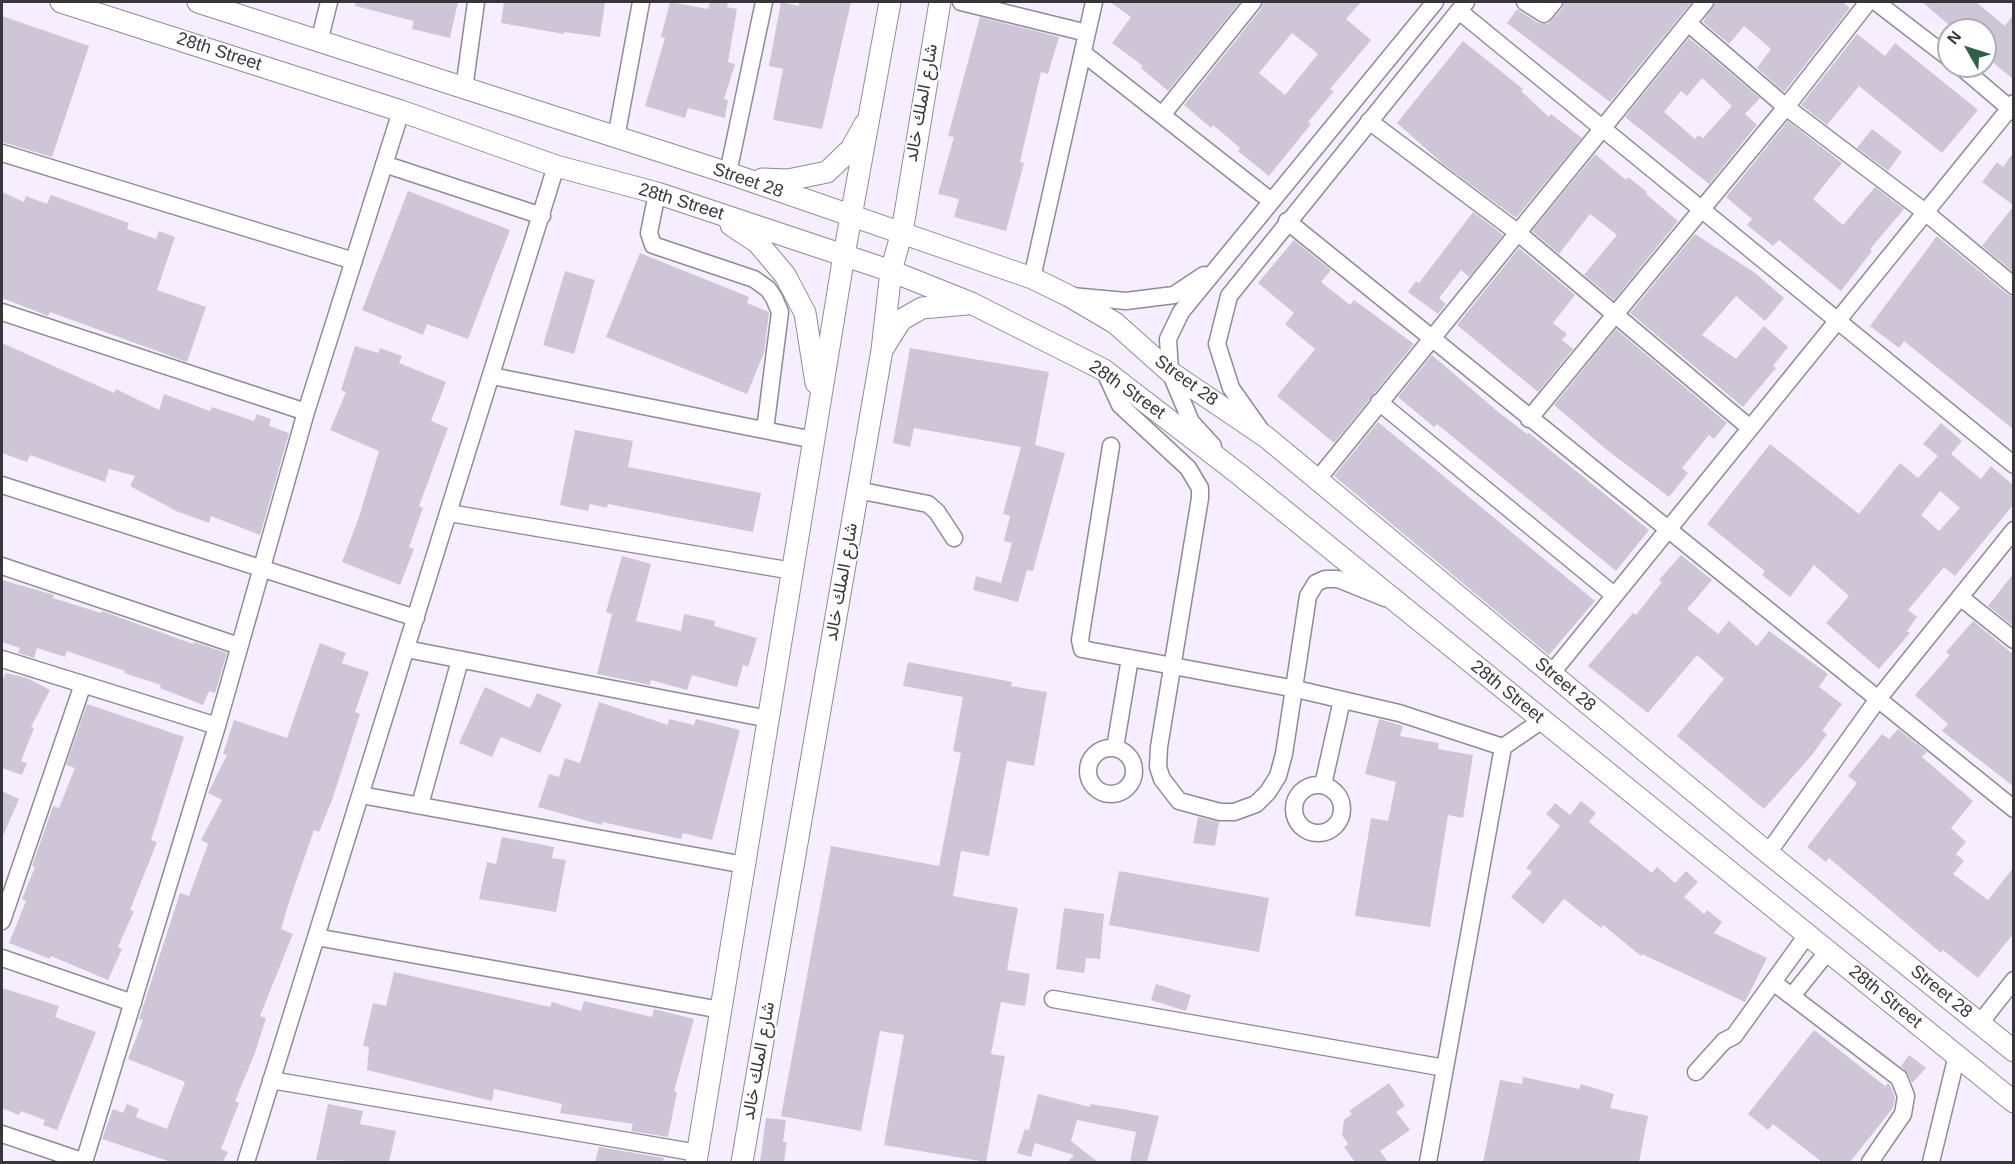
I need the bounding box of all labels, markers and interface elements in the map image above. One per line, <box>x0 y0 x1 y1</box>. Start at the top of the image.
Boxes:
north arrow <box>1937 18 1997 78</box>
street label: 28th Street <box>174 28 264 76</box>
text: N <box>1944 28 1964 47</box>
street label: شارع الملك خالد <box>901 42 943 164</box>
street label: Street 28 <box>710 159 786 203</box>
street label: 28th Street <box>636 179 726 225</box>
street label: Street 28 <box>1150 351 1222 411</box>
street label: 28th Street <box>1085 356 1169 424</box>
street label: شارع الملك خالد <box>821 521 863 643</box>
street label: Street 28 <box>1530 653 1600 717</box>
street label: 28th Street <box>1466 656 1548 728</box>
street label: 28th Street <box>1844 961 1926 1033</box>
street label: Street 28 <box>1906 961 1976 1023</box>
street label: شارع الملك خالد <box>738 1000 780 1122</box>

